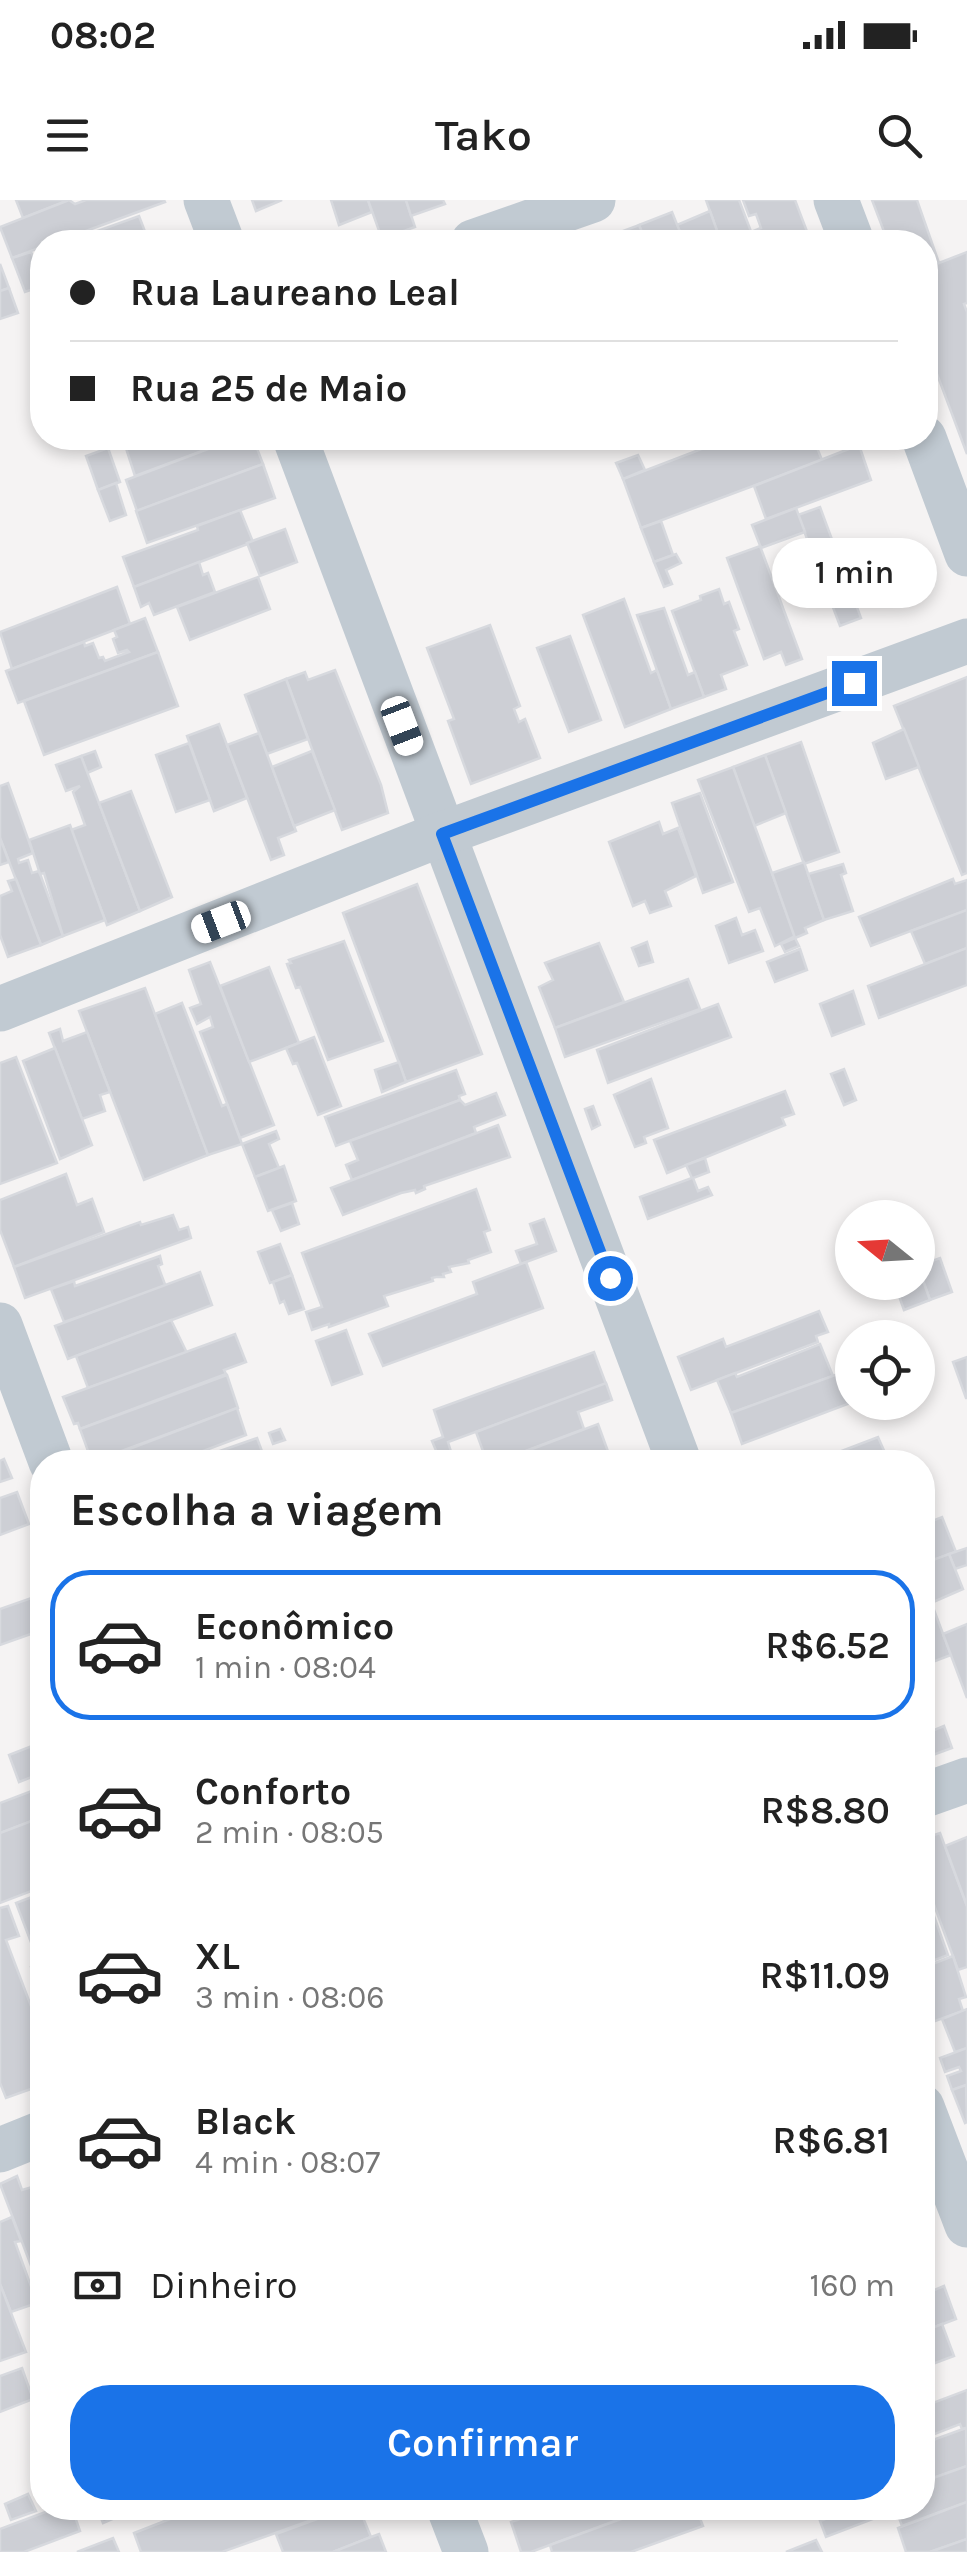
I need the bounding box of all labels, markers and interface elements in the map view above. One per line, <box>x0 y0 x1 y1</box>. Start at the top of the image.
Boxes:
text: 08:02 <box>50 13 156 58</box>
icon: menu <box>40 108 95 163</box>
icon: search <box>872 108 927 163</box>
text: Tako <box>435 109 532 161</box>
text: Rua Laureano Leal <box>130 270 460 315</box>
text: Rua 25 de Maio <box>130 366 407 411</box>
callout: 1 min <box>772 538 936 608</box>
text: 1 min <box>815 554 894 591</box>
route end <box>832 661 877 706</box>
car <box>377 693 427 759</box>
car <box>188 897 254 947</box>
north arrow <box>835 1200 935 1300</box>
map controls <box>835 1200 935 1420</box>
route start <box>588 1256 633 1301</box>
button: locate <box>835 1320 935 1420</box>
text: Escolha a viagem <box>70 1484 444 1536</box>
icon: car <box>75 1600 165 1690</box>
text: Econômico <box>195 1604 394 1649</box>
text: R$6.52 <box>765 1623 890 1668</box>
text: 1 min · 08:04 <box>195 1649 376 1686</box>
icon: car <box>75 1765 165 1855</box>
text: Conforto <box>195 1769 351 1814</box>
text: R$8.80 <box>760 1788 890 1833</box>
text: 2 min · 08:05 <box>195 1814 384 1851</box>
icon: car <box>75 1930 165 2020</box>
text: XL <box>195 1934 240 1979</box>
text: R$11.09 <box>759 1953 890 1998</box>
text: 3 min · 08:06 <box>195 1979 385 2016</box>
icon: car <box>75 2095 165 2185</box>
text: Black <box>195 2099 296 2144</box>
text: R$6.81 <box>772 2118 890 2163</box>
text: 4 min · 08:07 <box>195 2144 380 2181</box>
icon: cash <box>70 2258 125 2313</box>
text: Dinheiro <box>150 2263 298 2308</box>
text: 160 m <box>810 2267 895 2304</box>
button: Confirmar <box>70 2385 895 2500</box>

